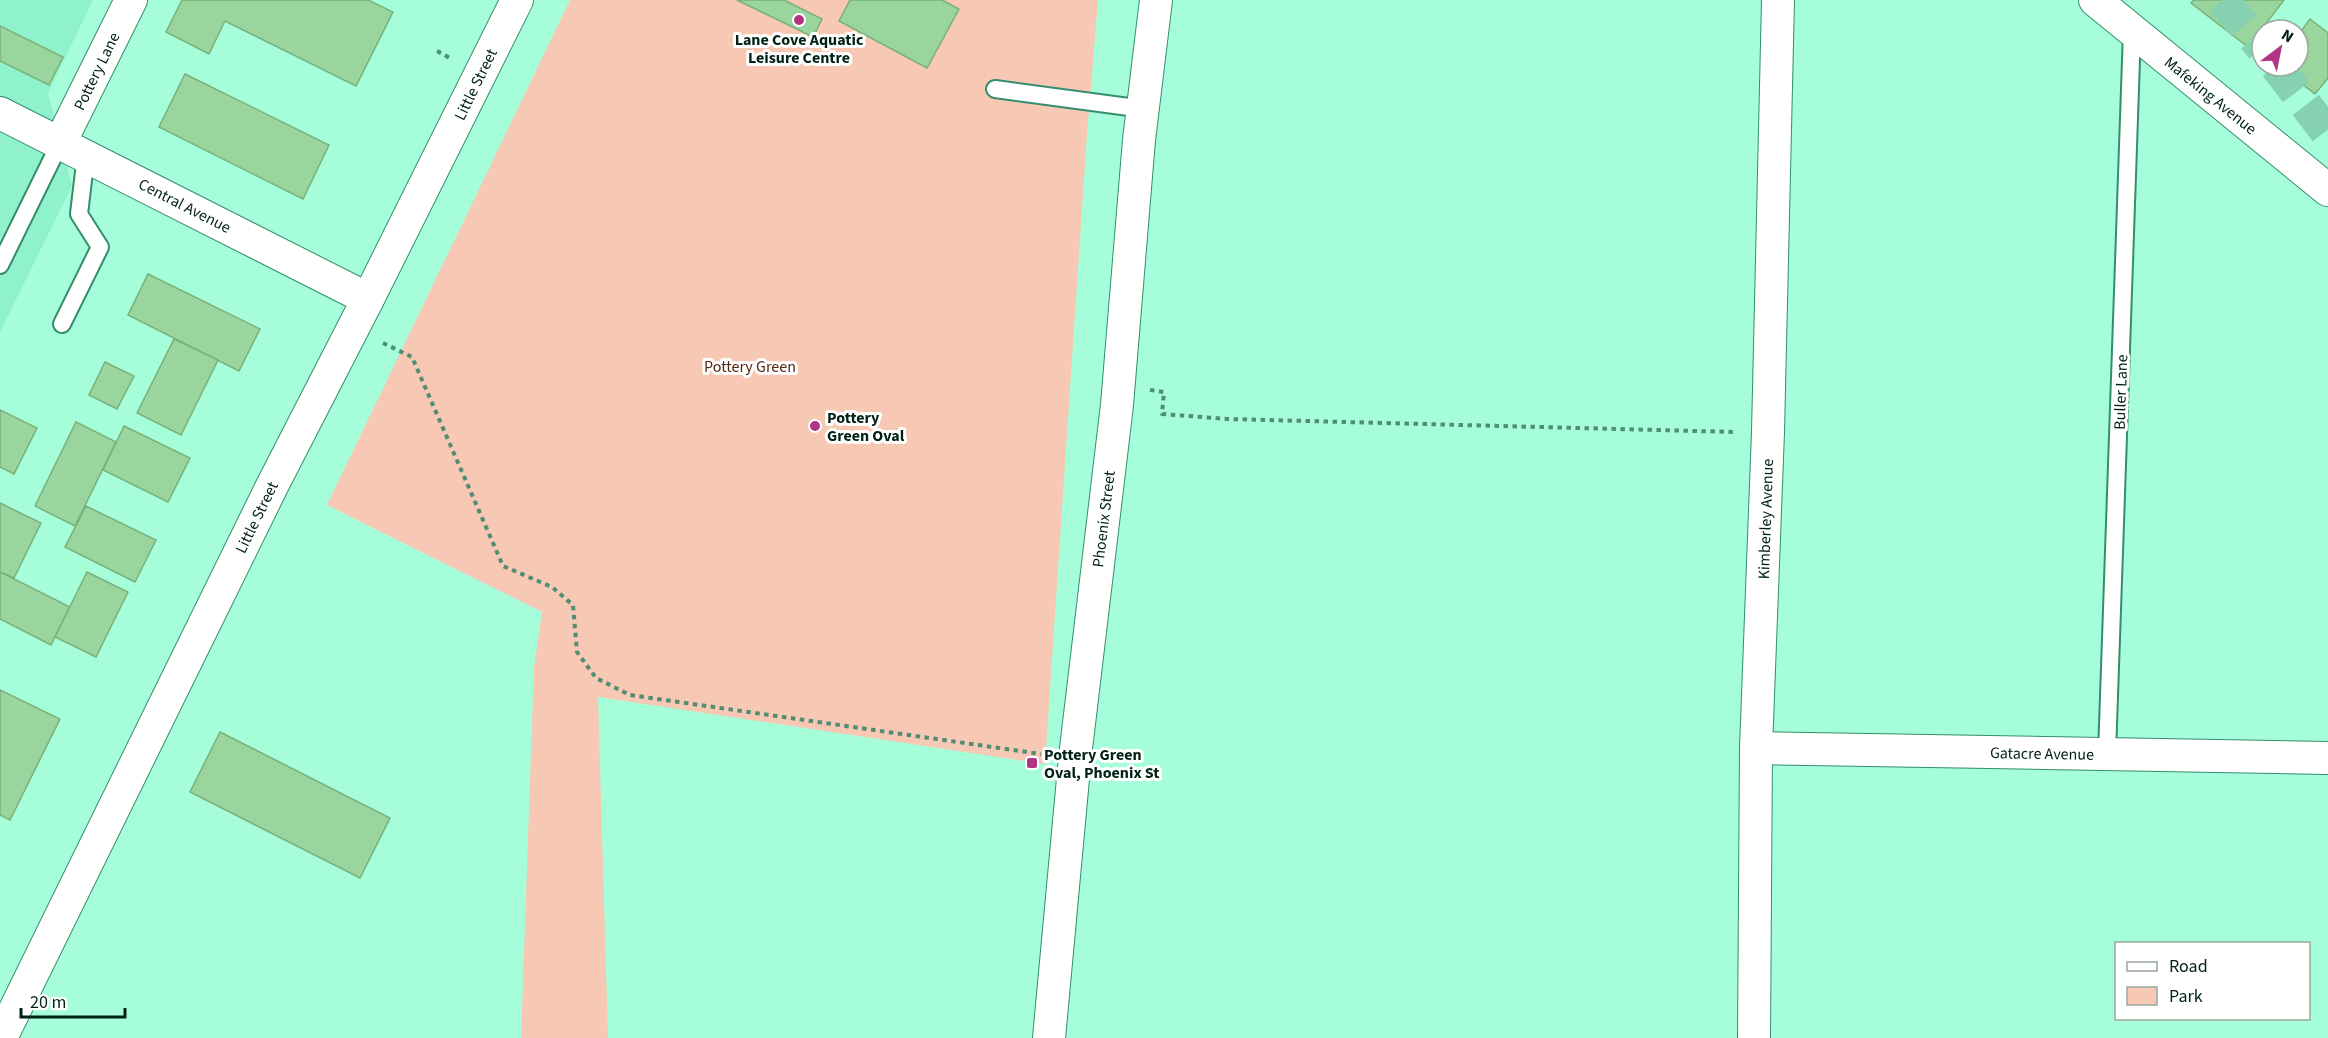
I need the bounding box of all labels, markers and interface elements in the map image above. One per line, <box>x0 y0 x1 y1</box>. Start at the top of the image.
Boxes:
marker: Lane Cove Aquatic Leisure Centre <box>792 13 806 27</box>
north arrow <box>2250 18 2310 78</box>
text: N <box>2277 24 2298 48</box>
street label: Pottery Lane <box>69 29 125 114</box>
place label: Lane Cove Aquatic Leisure Centre <box>735 29 864 69</box>
street label: Little Street <box>449 44 503 124</box>
street label: Mafeking Avenue <box>2159 52 2261 140</box>
street label: Central Avenue <box>135 173 235 239</box>
street label: Buller Lane <box>2109 354 2133 430</box>
park label: Pottery Green <box>704 356 796 378</box>
place label: Pottery Green Oval <box>827 407 905 447</box>
marker: Pottery Green Oval <box>808 419 822 433</box>
street label: Kimberley Avenue <box>1753 458 1779 580</box>
street label: Phoenix Street <box>1087 469 1121 569</box>
street label: Little Street <box>230 477 284 557</box>
street label: Gatacre Avenue <box>1990 742 2094 766</box>
place label: Pottery Green Oval, Phoenix St <box>1044 744 1159 784</box>
marker: Pottery Green Oval, Phoenix St <box>1025 756 1039 770</box>
legend <box>2115 942 2310 1020</box>
text: Road <box>2169 954 2208 979</box>
scale bar <box>21 981 124 1019</box>
text: Park <box>2169 984 2203 1009</box>
text: 20 m <box>30 990 66 1015</box>

